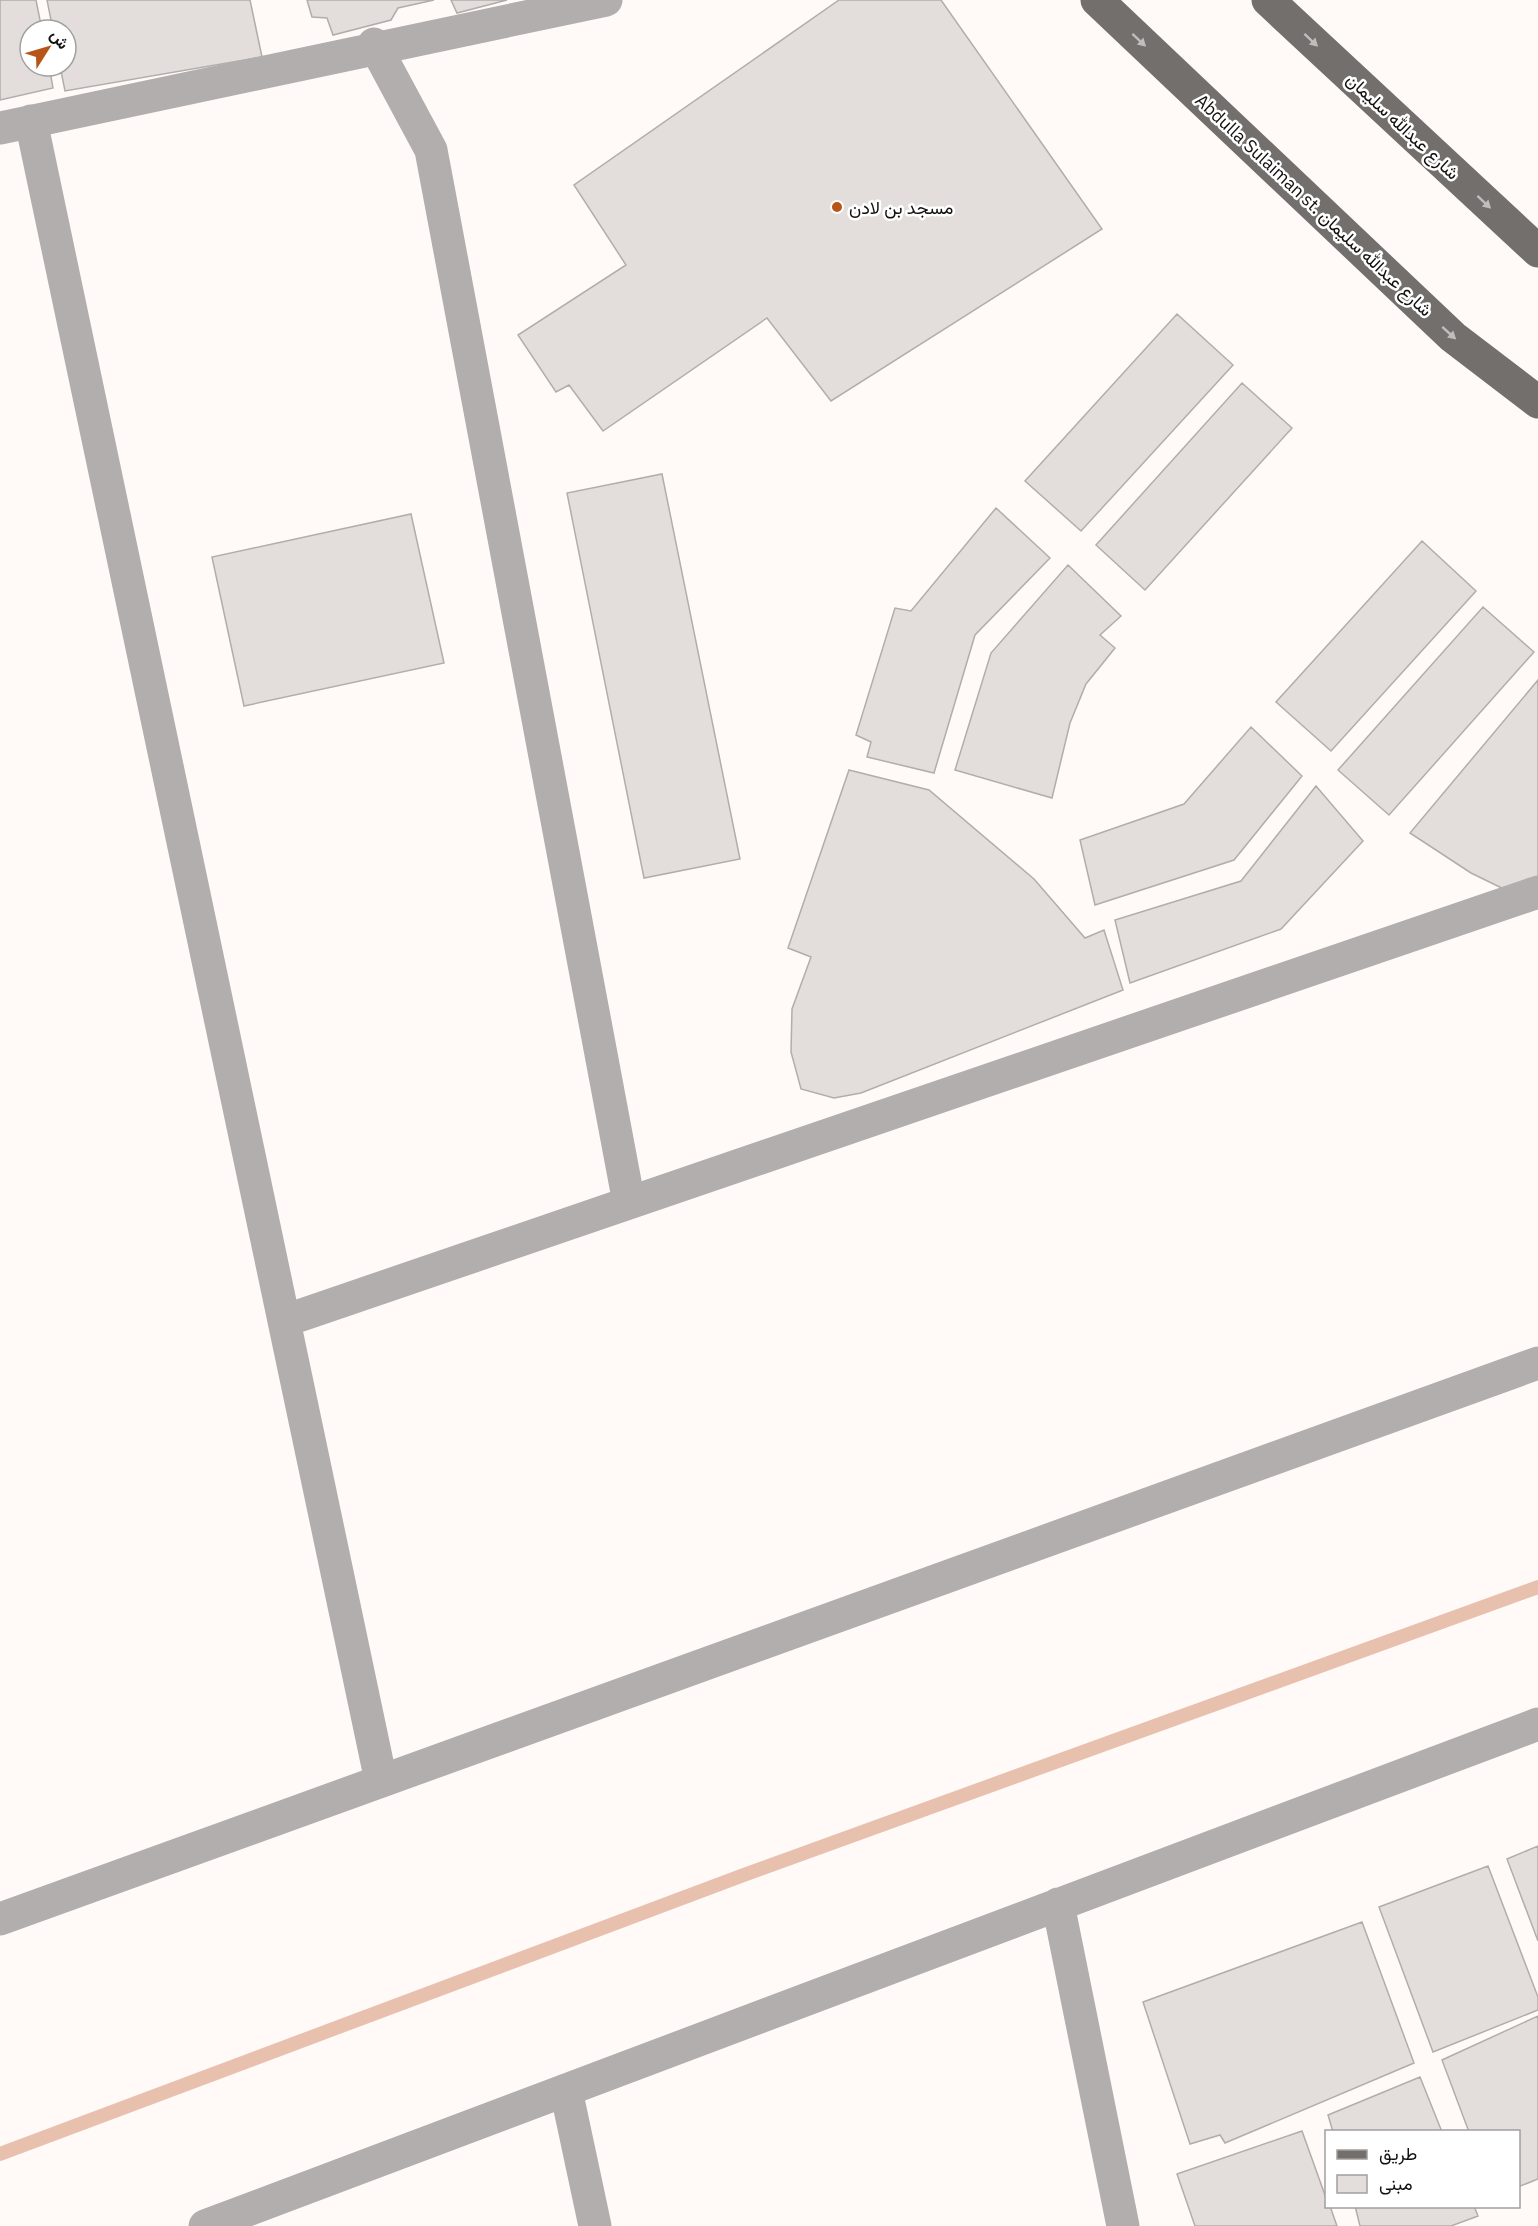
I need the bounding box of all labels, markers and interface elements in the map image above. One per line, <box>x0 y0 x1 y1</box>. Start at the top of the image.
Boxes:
north arrow <box>18 18 78 78</box>
text: ش <box>46 25 74 53</box>
one-way arrow <box>1131 33 1146 46</box>
one-way arrow <box>1303 33 1318 46</box>
street label: شارع عبدالله سليمان <box>1341 68 1464 185</box>
street label: Abdulla Sulaiman st. شارع عبدالله سليمان <box>1190 89 1437 322</box>
one-way arrow <box>1477 194 1491 208</box>
place label: مسجد بن لادن <box>849 196 953 219</box>
marker: مسجد بن لادن <box>830 200 844 214</box>
one-way arrow <box>1441 326 1456 339</box>
legend <box>1325 2130 1520 2208</box>
text: طريق <box>1379 2142 1417 2165</box>
text: مبنى <box>1379 2172 1413 2195</box>

